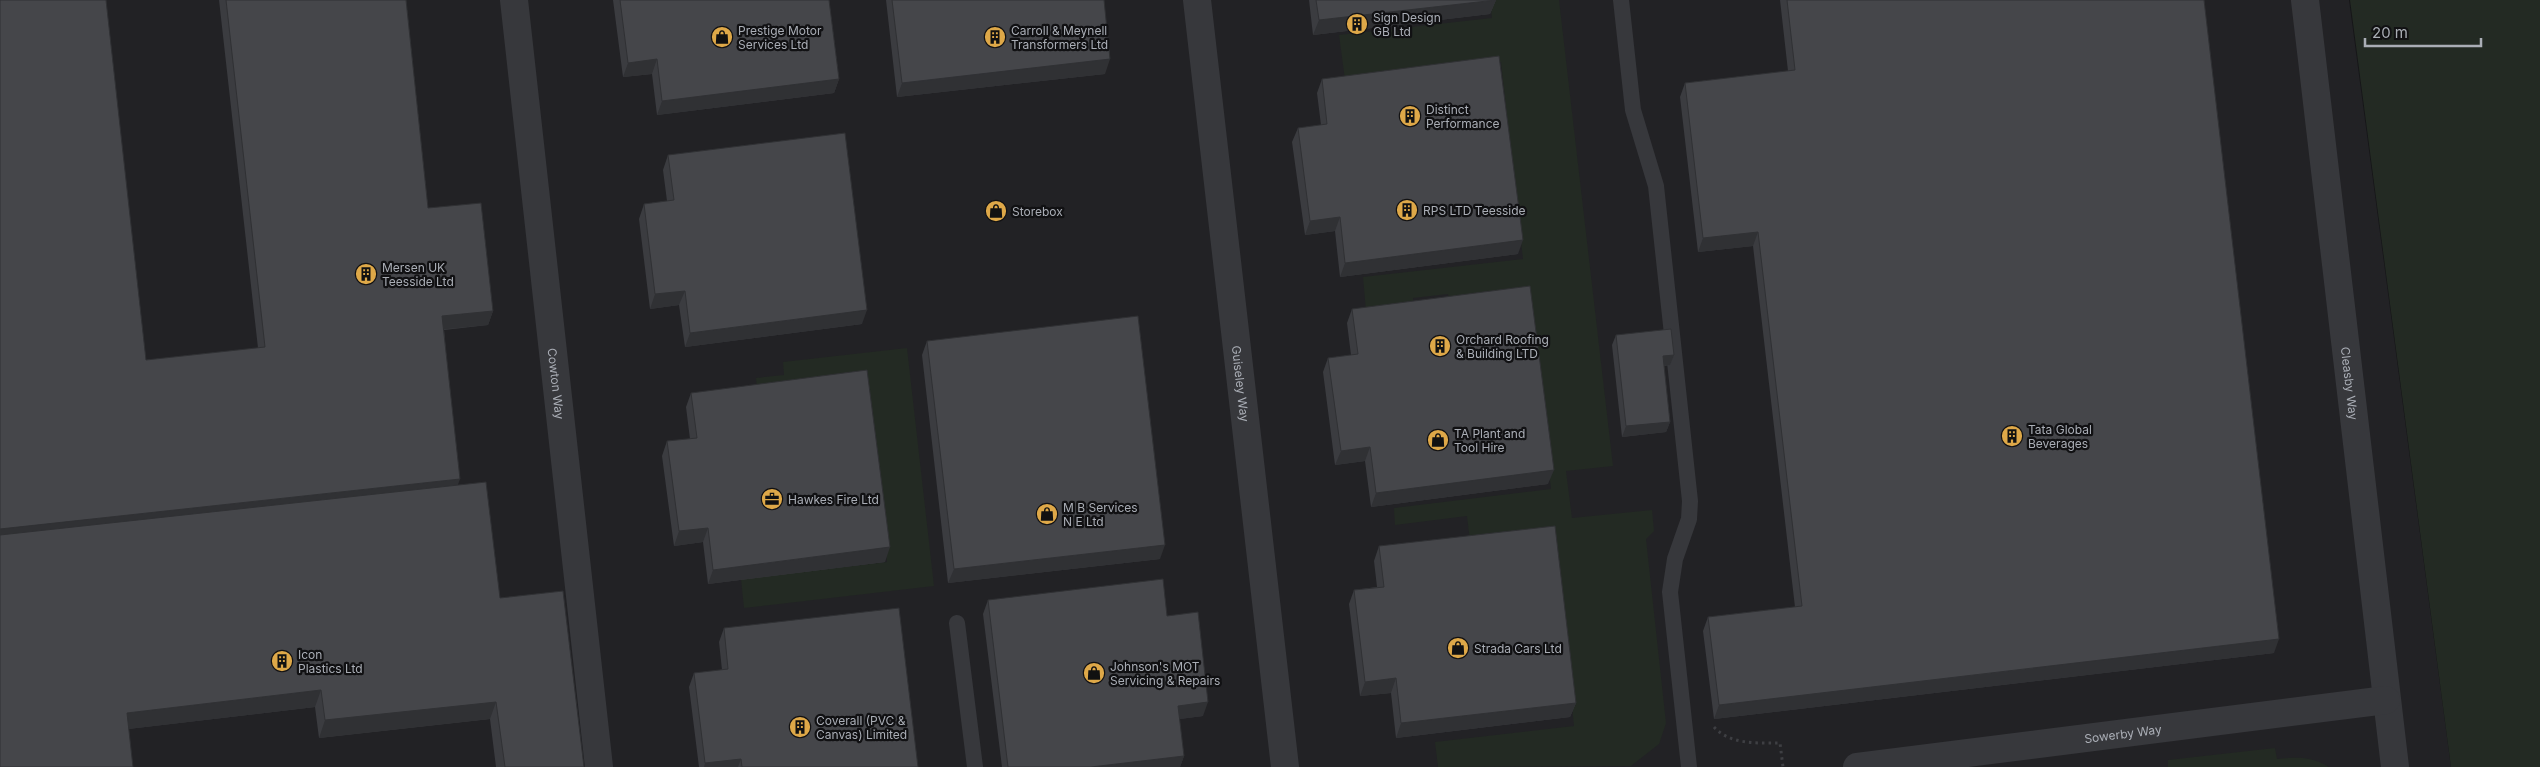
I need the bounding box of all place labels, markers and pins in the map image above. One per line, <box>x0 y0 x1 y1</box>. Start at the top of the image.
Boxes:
place label: Sign Design GB Ltd <box>1373 10 1441 39</box>
building icon: Sign Design GB Ltd <box>1345 12 1369 36</box>
place label: Prestige Motor Services Ltd <box>738 23 822 52</box>
place label: Carroll & Meynell Transformers Ltd <box>1011 23 1108 52</box>
shop icon: Prestige Motor Services Ltd <box>710 25 734 49</box>
building icon: Carroll & Meynell Transformers Ltd <box>983 25 1007 49</box>
place label: Distinct Performance <box>1426 102 1499 131</box>
building icon: Distinct Performance <box>1398 104 1422 128</box>
building icon: RPS LTD Teesside <box>1395 198 1419 222</box>
shop icon: Storebox <box>984 199 1008 223</box>
place label: RPS LTD Teesside <box>1423 203 1526 218</box>
place label: Storebox <box>1012 204 1063 219</box>
place label: Mersen UK Teesside Ltd <box>382 260 454 289</box>
building icon: Mersen UK Teesside Ltd <box>354 262 378 286</box>
place label: Orchard Roofing & Building LTD <box>1456 332 1549 361</box>
building icon: Orchard Roofing & Building LTD <box>1428 334 1452 358</box>
place label: Tata Global Beverages <box>2028 422 2092 451</box>
building icon: Tata Global Beverages <box>2000 424 2024 448</box>
place label: TA Plant and Tool Hire <box>1454 426 1525 455</box>
shop icon: TA Plant and Tool Hire <box>1426 428 1450 452</box>
office icon: Hawkes Fire Ltd <box>760 487 784 511</box>
place label: Hawkes Fire Ltd <box>788 492 879 507</box>
place label: M B Services N E Ltd <box>1063 500 1138 529</box>
shop icon: M B Services N E Ltd <box>1035 502 1059 526</box>
shop icon: Strada Cars Ltd <box>1446 636 1470 660</box>
place label: Strada Cars Ltd <box>1474 641 1562 656</box>
place label: Icon Plastics Ltd <box>298 647 363 676</box>
building icon: Icon Plastics Ltd <box>270 649 294 673</box>
place label: Johnson's MOT Servicing & Repairs <box>1110 659 1220 688</box>
shop icon: Johnson's MOT Servicing & Repairs <box>1082 661 1106 685</box>
place label: Coverall (PVC & Canvas) Limited <box>816 713 907 742</box>
building icon: Coverall (PVC & Canvas) Limited <box>788 715 812 739</box>

